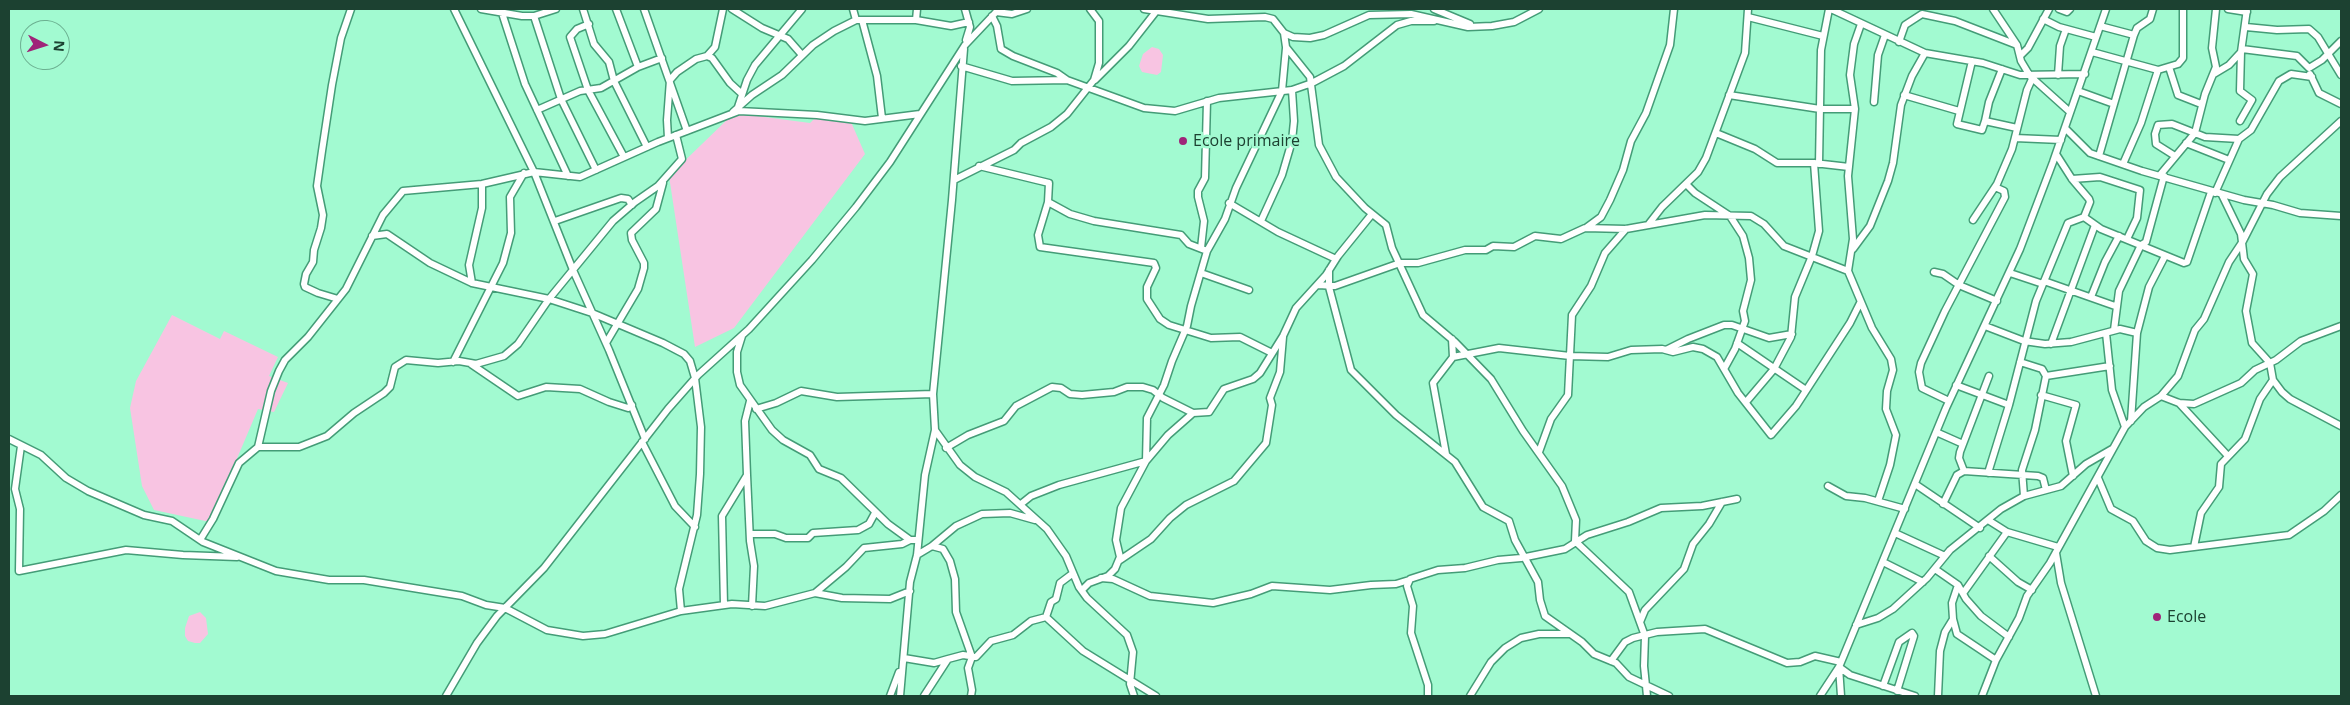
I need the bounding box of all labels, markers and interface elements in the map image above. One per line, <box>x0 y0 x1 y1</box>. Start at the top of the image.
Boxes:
north arrow <box>20 20 70 70</box>
text: N <box>49 40 69 53</box>
place label: Ecole primaire <box>1193 131 1300 151</box>
marker: Ecole primaire <box>1177 135 1189 147</box>
place label: Ecole <box>2167 607 2206 627</box>
marker: Ecole <box>2151 611 2163 623</box>

